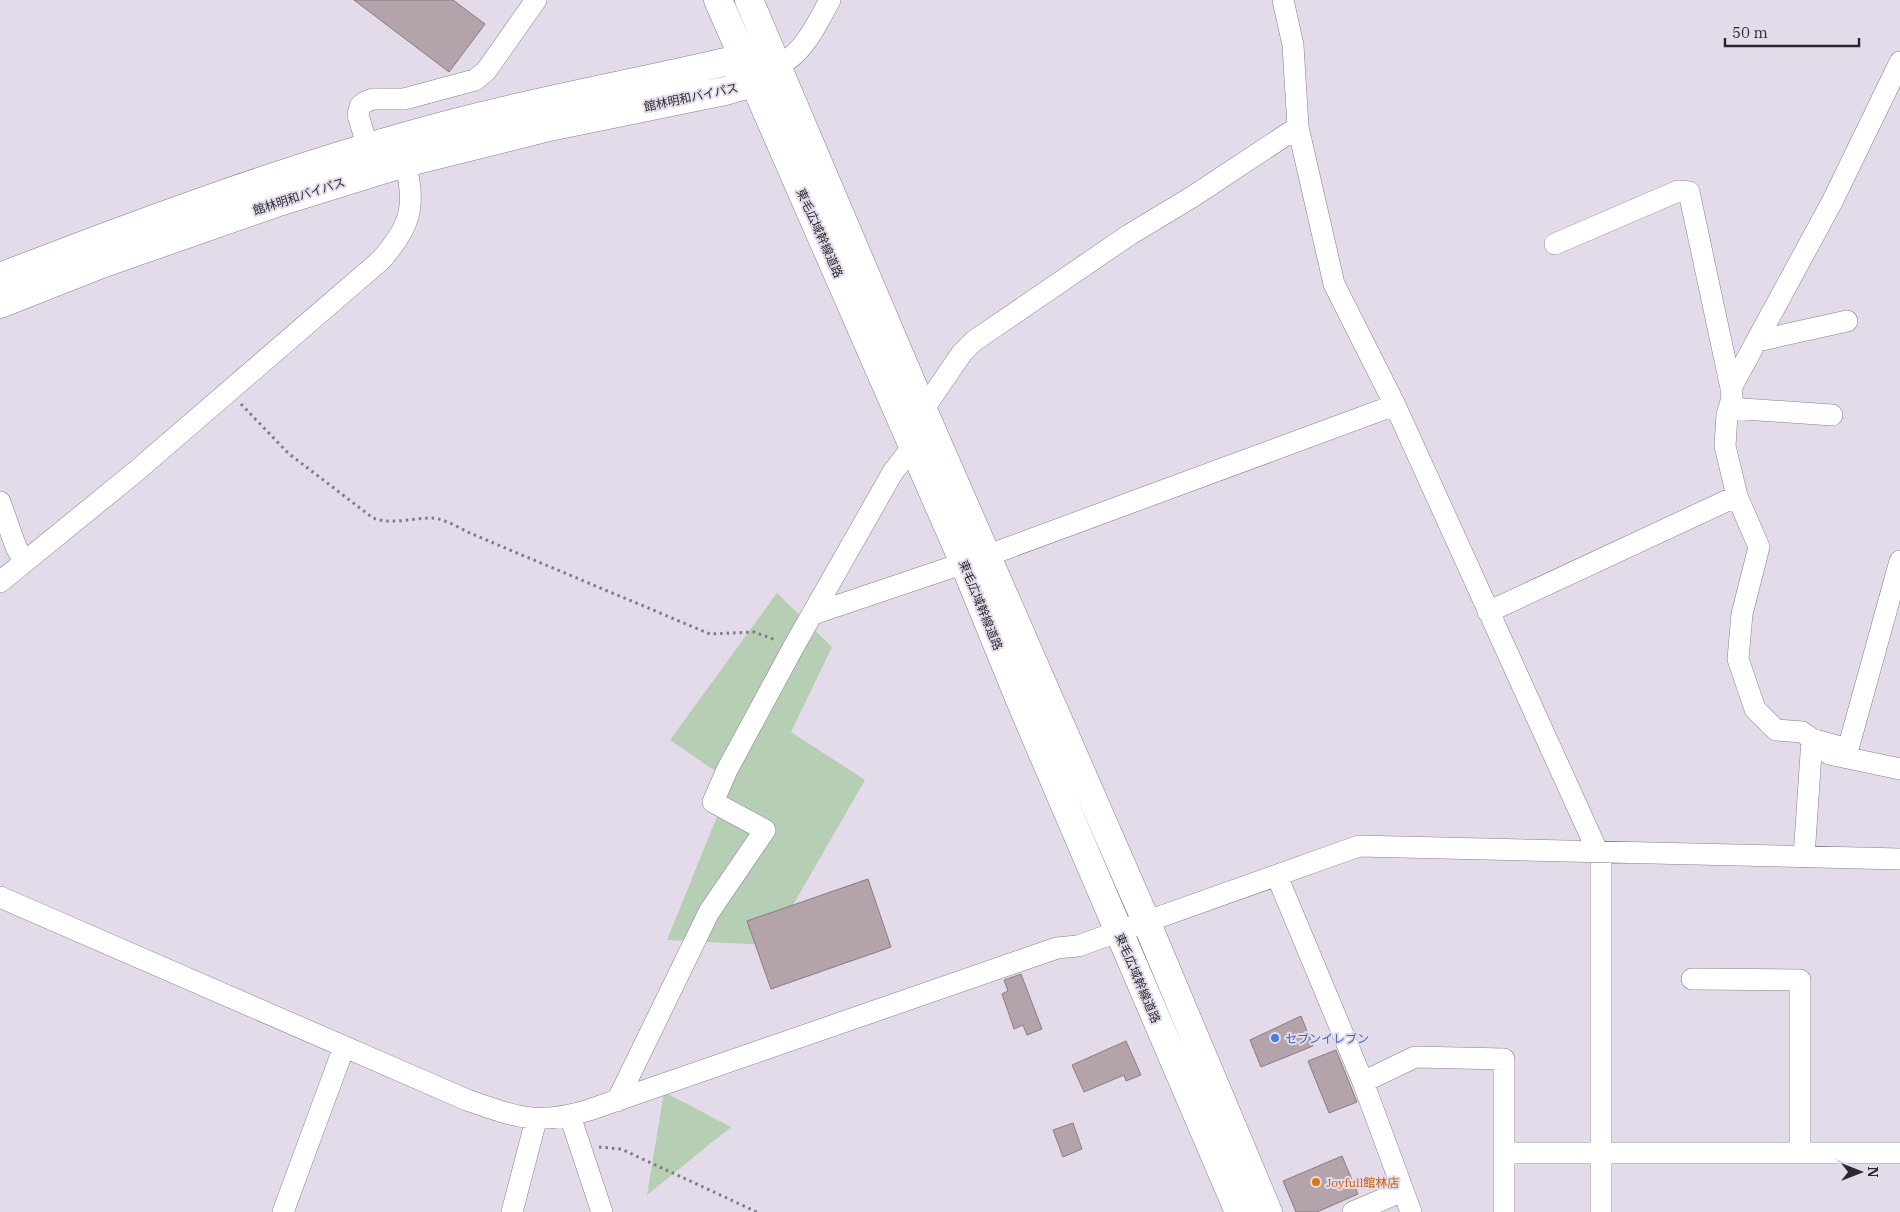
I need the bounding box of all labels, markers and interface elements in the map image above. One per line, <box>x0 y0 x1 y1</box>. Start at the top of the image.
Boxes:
scale bar <box>1725 15 1859 47</box>
text: 50 m <box>1732 23 1768 42</box>
street label: 館林明和バイパス <box>643 80 739 114</box>
street label: 館林明和バイパス <box>251 174 347 218</box>
street label: 東毛広域幹線道路 <box>794 186 846 280</box>
street label: 東毛広域幹線道路 <box>956 558 1006 652</box>
street label: 東毛広域幹線道路 <box>1112 931 1164 1025</box>
place label: セブンイレブン <box>1285 1031 1369 1046</box>
marker: セブンイレブン <box>1269 1032 1281 1044</box>
north arrow <box>1835 1147 1885 1197</box>
text: N <box>1864 1166 1882 1178</box>
place label: Joyfull館林店 <box>1326 1175 1399 1190</box>
marker: Joyfull館林店 <box>1310 1176 1322 1188</box>

